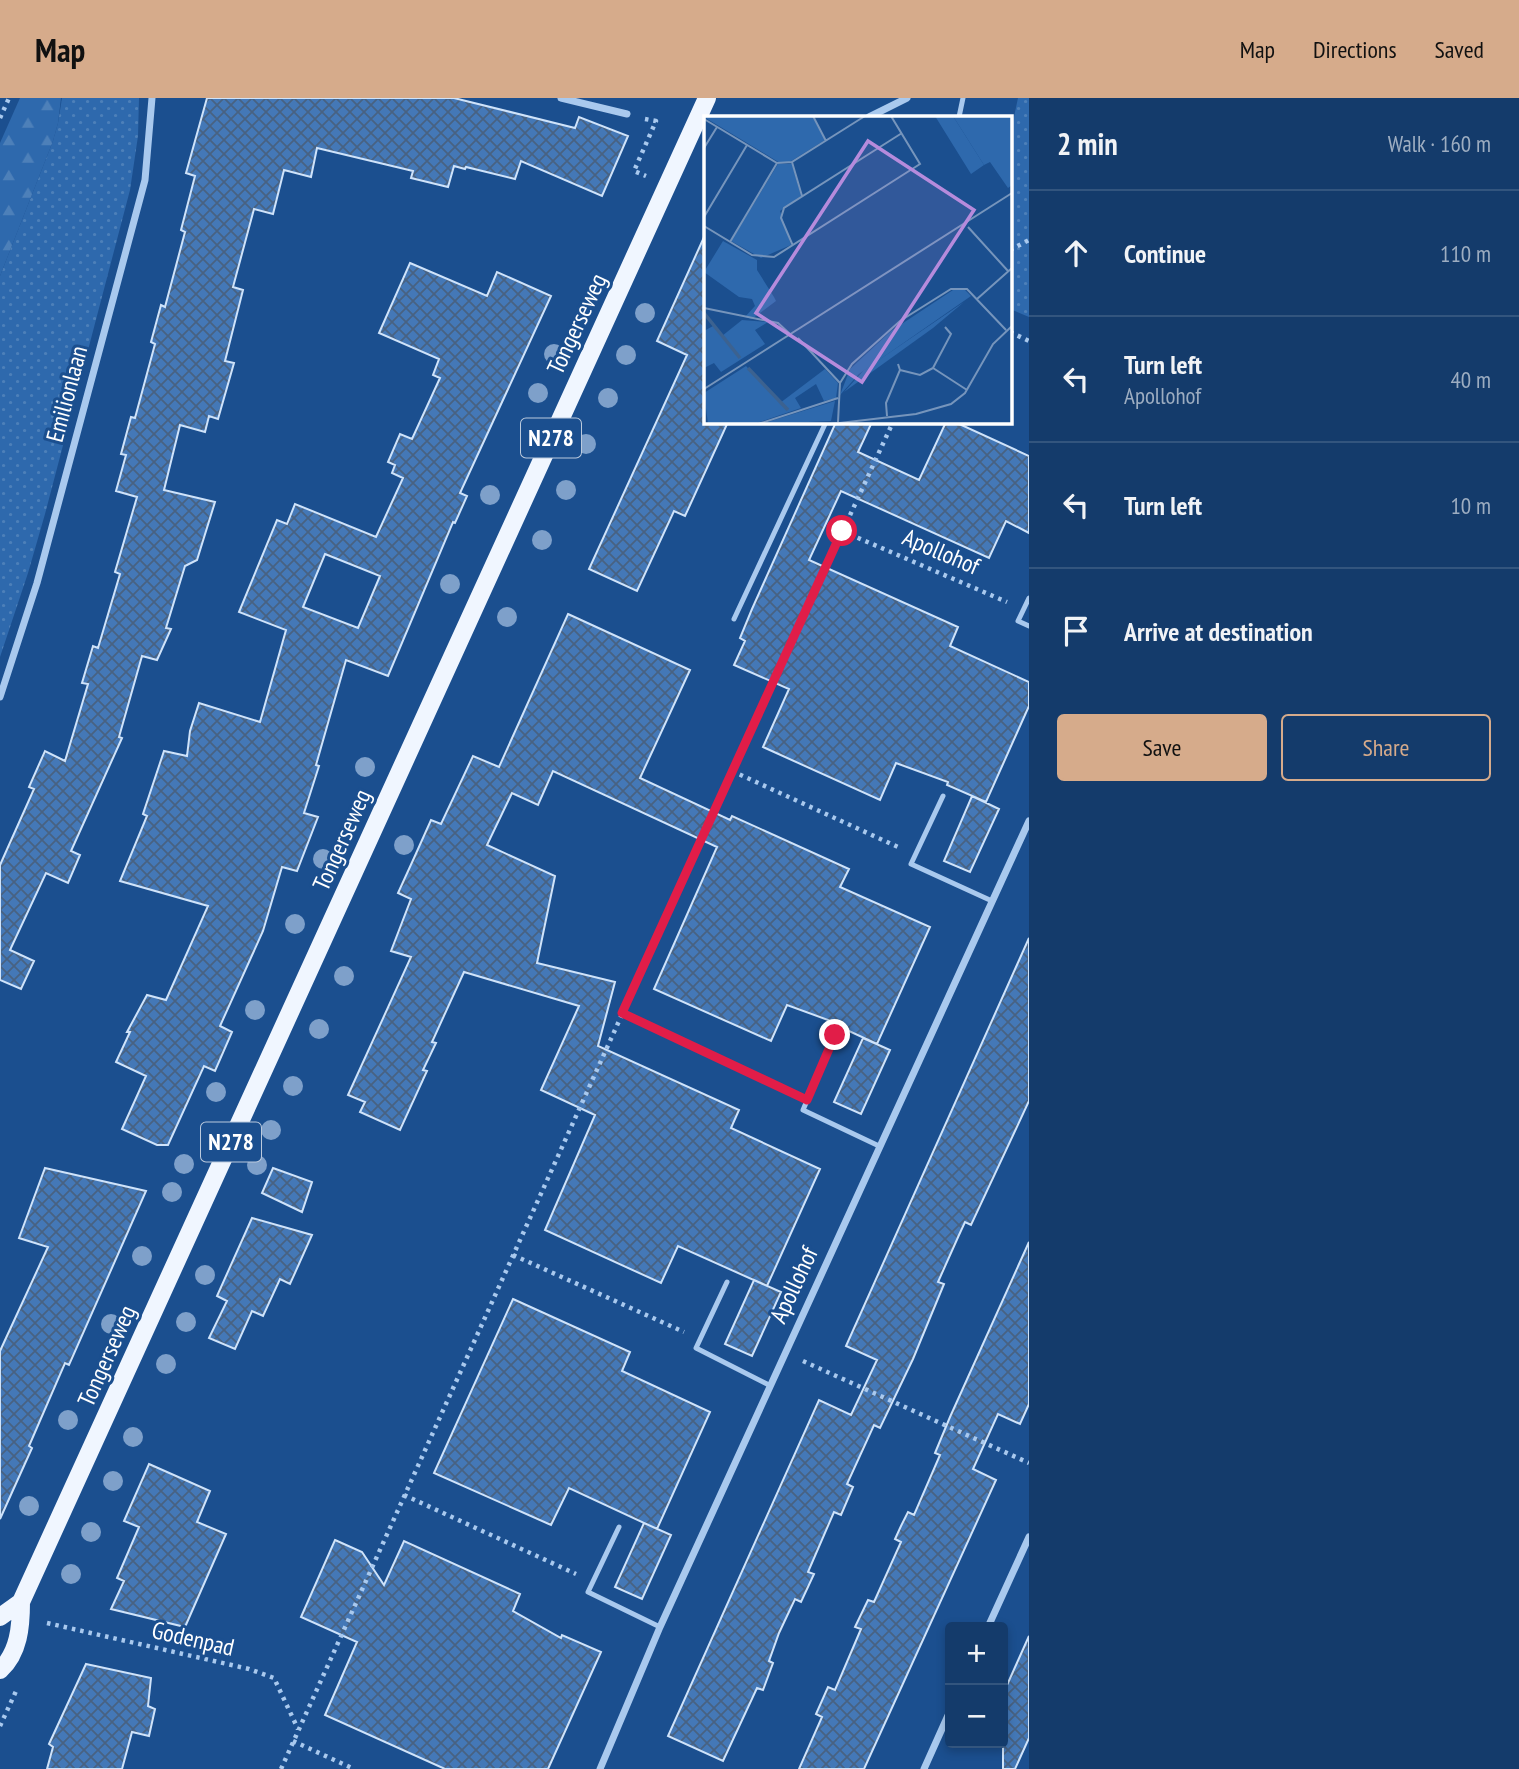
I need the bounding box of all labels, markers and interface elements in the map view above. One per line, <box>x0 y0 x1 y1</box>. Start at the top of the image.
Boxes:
text: Map <box>35 28 85 71</box>
text: Map <box>1240 34 1275 65</box>
text: Directions <box>1313 34 1397 65</box>
text: Saved <box>1435 34 1484 65</box>
inset map <box>704 116 1012 424</box>
text: 2 min <box>1057 124 1118 163</box>
text: Walk · 160 m <box>1388 129 1491 158</box>
icon: ahead <box>1057 234 1095 272</box>
text: Continue <box>1124 237 1206 270</box>
text: 110 m <box>1440 239 1491 268</box>
street label: Tongerseweg <box>540 268 613 379</box>
street label: Emilionlaan <box>39 342 94 445</box>
text: Turn left <box>1124 348 1202 381</box>
icon: left <box>1057 360 1095 398</box>
text: 40 m <box>1450 365 1491 394</box>
text: Apollohof <box>1124 381 1201 410</box>
road number: N278 <box>521 418 581 458</box>
icon: left <box>1057 486 1095 524</box>
text: Turn left <box>1124 489 1202 522</box>
text: 10 m <box>1450 491 1491 520</box>
route start <box>826 515 857 546</box>
street label: Apollohof <box>898 522 985 582</box>
icon: arrive <box>1057 612 1095 650</box>
text: Arrive at destination <box>1124 615 1313 648</box>
button: Save <box>1057 714 1267 781</box>
button: Share <box>1281 714 1491 781</box>
street label: Tongerseweg <box>305 784 378 895</box>
route end <box>819 1019 850 1050</box>
road number: N278 <box>201 1122 261 1162</box>
street label: Apollohof <box>762 1241 825 1328</box>
street label: Tongerseweg <box>70 1300 143 1411</box>
street label: Godenpad <box>149 1614 237 1663</box>
map controls <box>945 1622 1008 1748</box>
button: + <box>945 1622 1008 1685</box>
button: − <box>945 1685 1008 1748</box>

